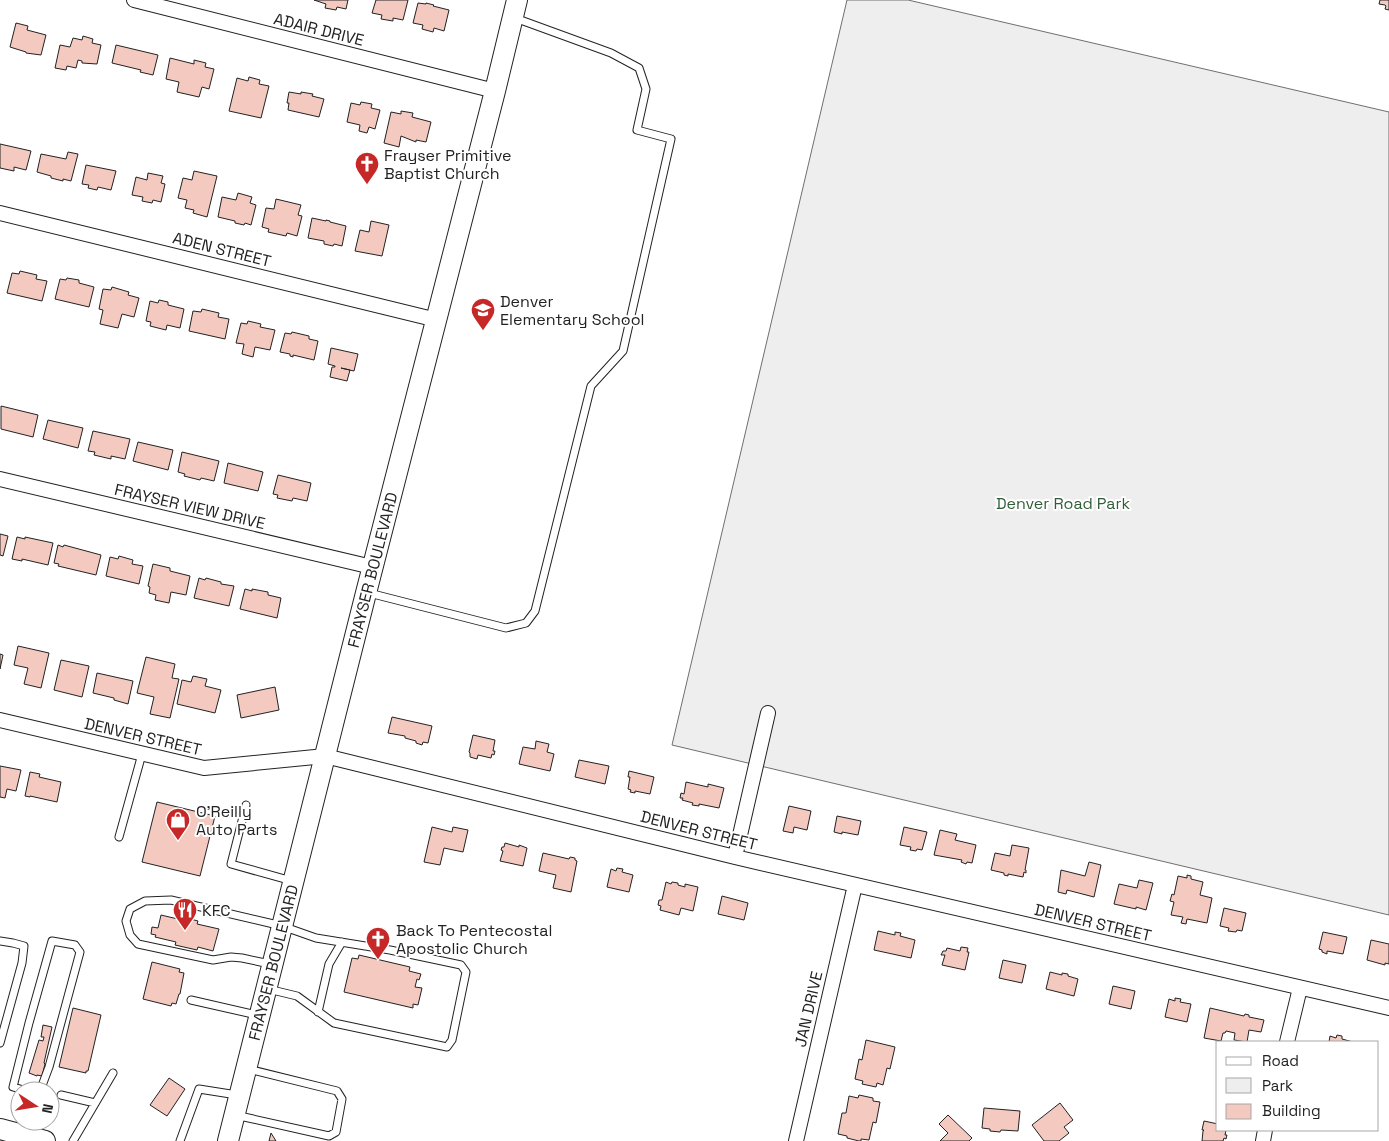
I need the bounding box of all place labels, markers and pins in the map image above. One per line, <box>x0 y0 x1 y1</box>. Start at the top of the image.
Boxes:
place label: Frayser Primitive Baptist Church <box>384 145 512 184</box>
church icon: Frayser Primitive Baptist Church <box>354 151 380 185</box>
place label: Denver Elementary School <box>500 291 645 330</box>
school or university icon: Denver Elementary School <box>470 297 496 331</box>
place label: O'Reilly Auto Parts <box>196 801 277 840</box>
shop icon: O'Reilly Auto Parts <box>165 807 191 841</box>
restaurant icon: KFC <box>172 897 198 931</box>
place label: KFC <box>202 900 231 921</box>
place label: Back To Pentecostal Apostolic Church <box>396 920 552 959</box>
church icon: Back To Pentecostal Apostolic Church <box>365 926 391 960</box>

